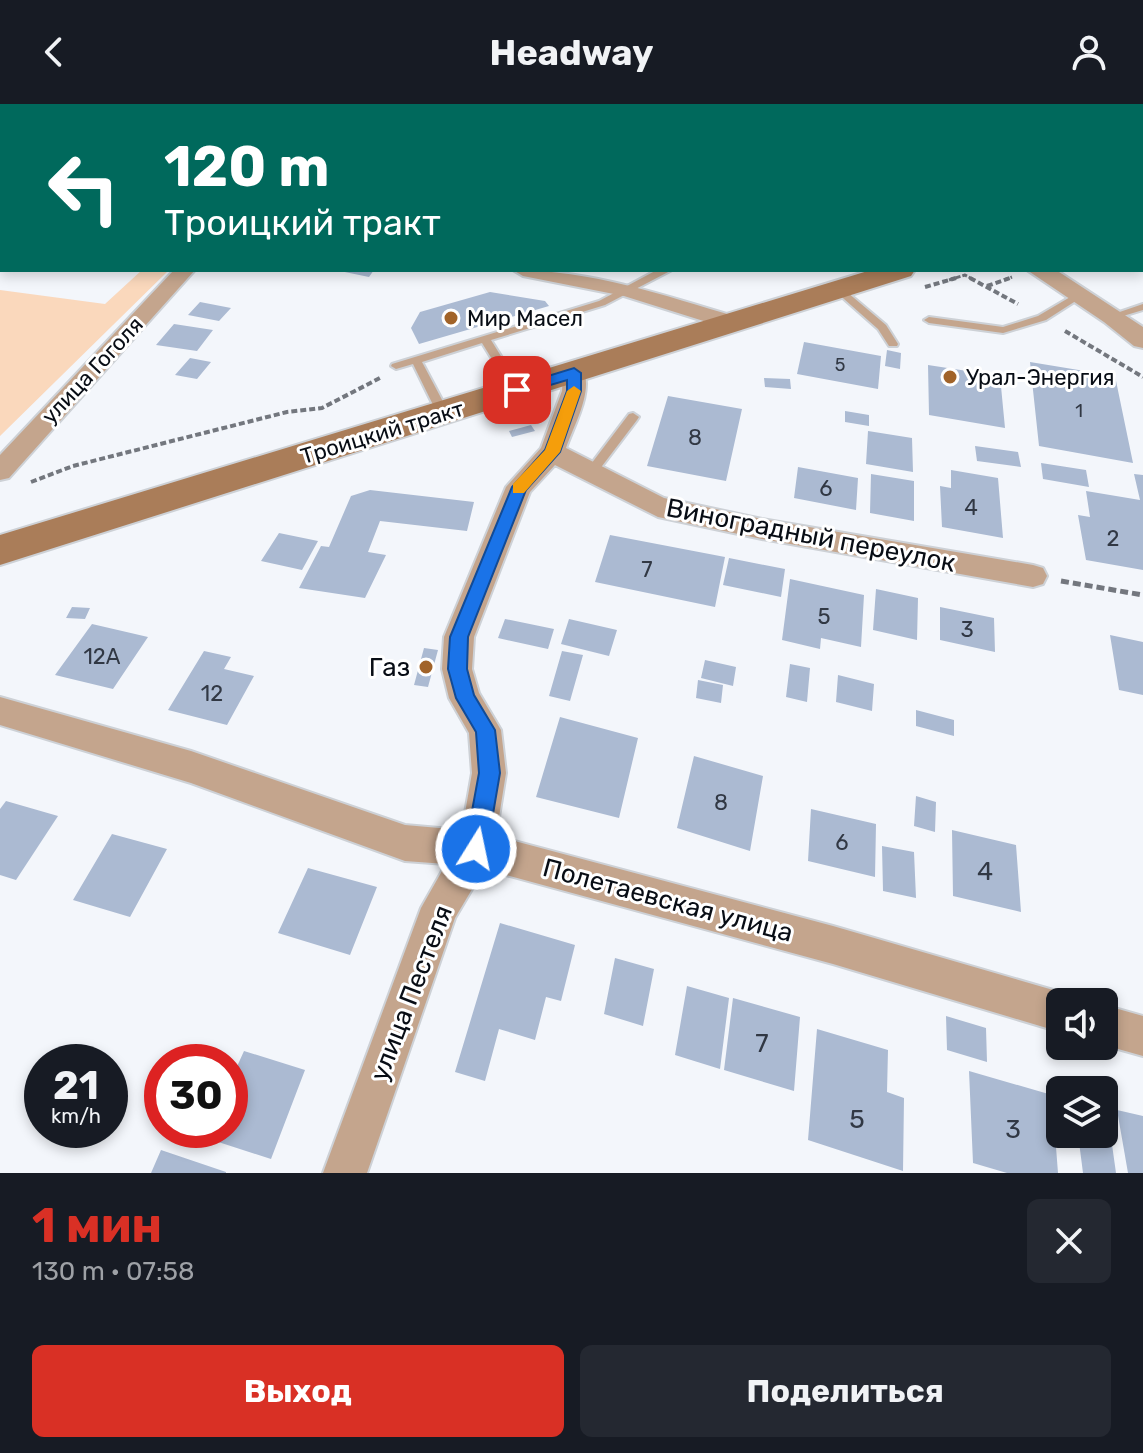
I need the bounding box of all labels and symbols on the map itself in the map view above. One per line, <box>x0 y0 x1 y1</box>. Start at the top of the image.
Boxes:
place label: Мир Масел <box>467 305 583 332</box>
marker: Мир Масел <box>442 309 460 327</box>
street label: улица Гоголя <box>36 311 149 429</box>
house number: 5 <box>835 354 845 376</box>
pin <box>483 356 551 424</box>
place label: Урал-Энергия <box>966 364 1115 391</box>
marker: Урал-Энергия <box>941 368 959 386</box>
street label: Троицкий тракт <box>297 395 467 470</box>
house number: 1 <box>1075 400 1083 422</box>
house number: 8 <box>688 424 702 451</box>
house number: 6 <box>819 475 833 502</box>
street label: Виноградный переулок <box>664 492 958 579</box>
house number: 4 <box>964 494 978 521</box>
house number: 2 <box>1107 525 1119 552</box>
house number: 7 <box>641 556 653 583</box>
house number: 5 <box>817 603 831 630</box>
house number: 3 <box>960 616 974 643</box>
house number: 12А <box>83 643 121 670</box>
place label: Газ <box>369 652 410 683</box>
marker: Газ <box>417 658 435 676</box>
house number: 12 <box>201 680 223 707</box>
house number: 8 <box>714 789 728 816</box>
position arrow <box>434 807 518 891</box>
house number: 6 <box>835 829 849 856</box>
street label: Полетаевская улица <box>539 852 796 949</box>
house number: 4 <box>977 856 993 887</box>
street label: улица Пестеля <box>364 901 459 1085</box>
house number: 7 <box>755 1028 769 1059</box>
speed limit sign: 30 <box>144 1044 248 1148</box>
house number: 5 <box>849 1104 865 1135</box>
house number: 3 <box>1005 1114 1021 1145</box>

